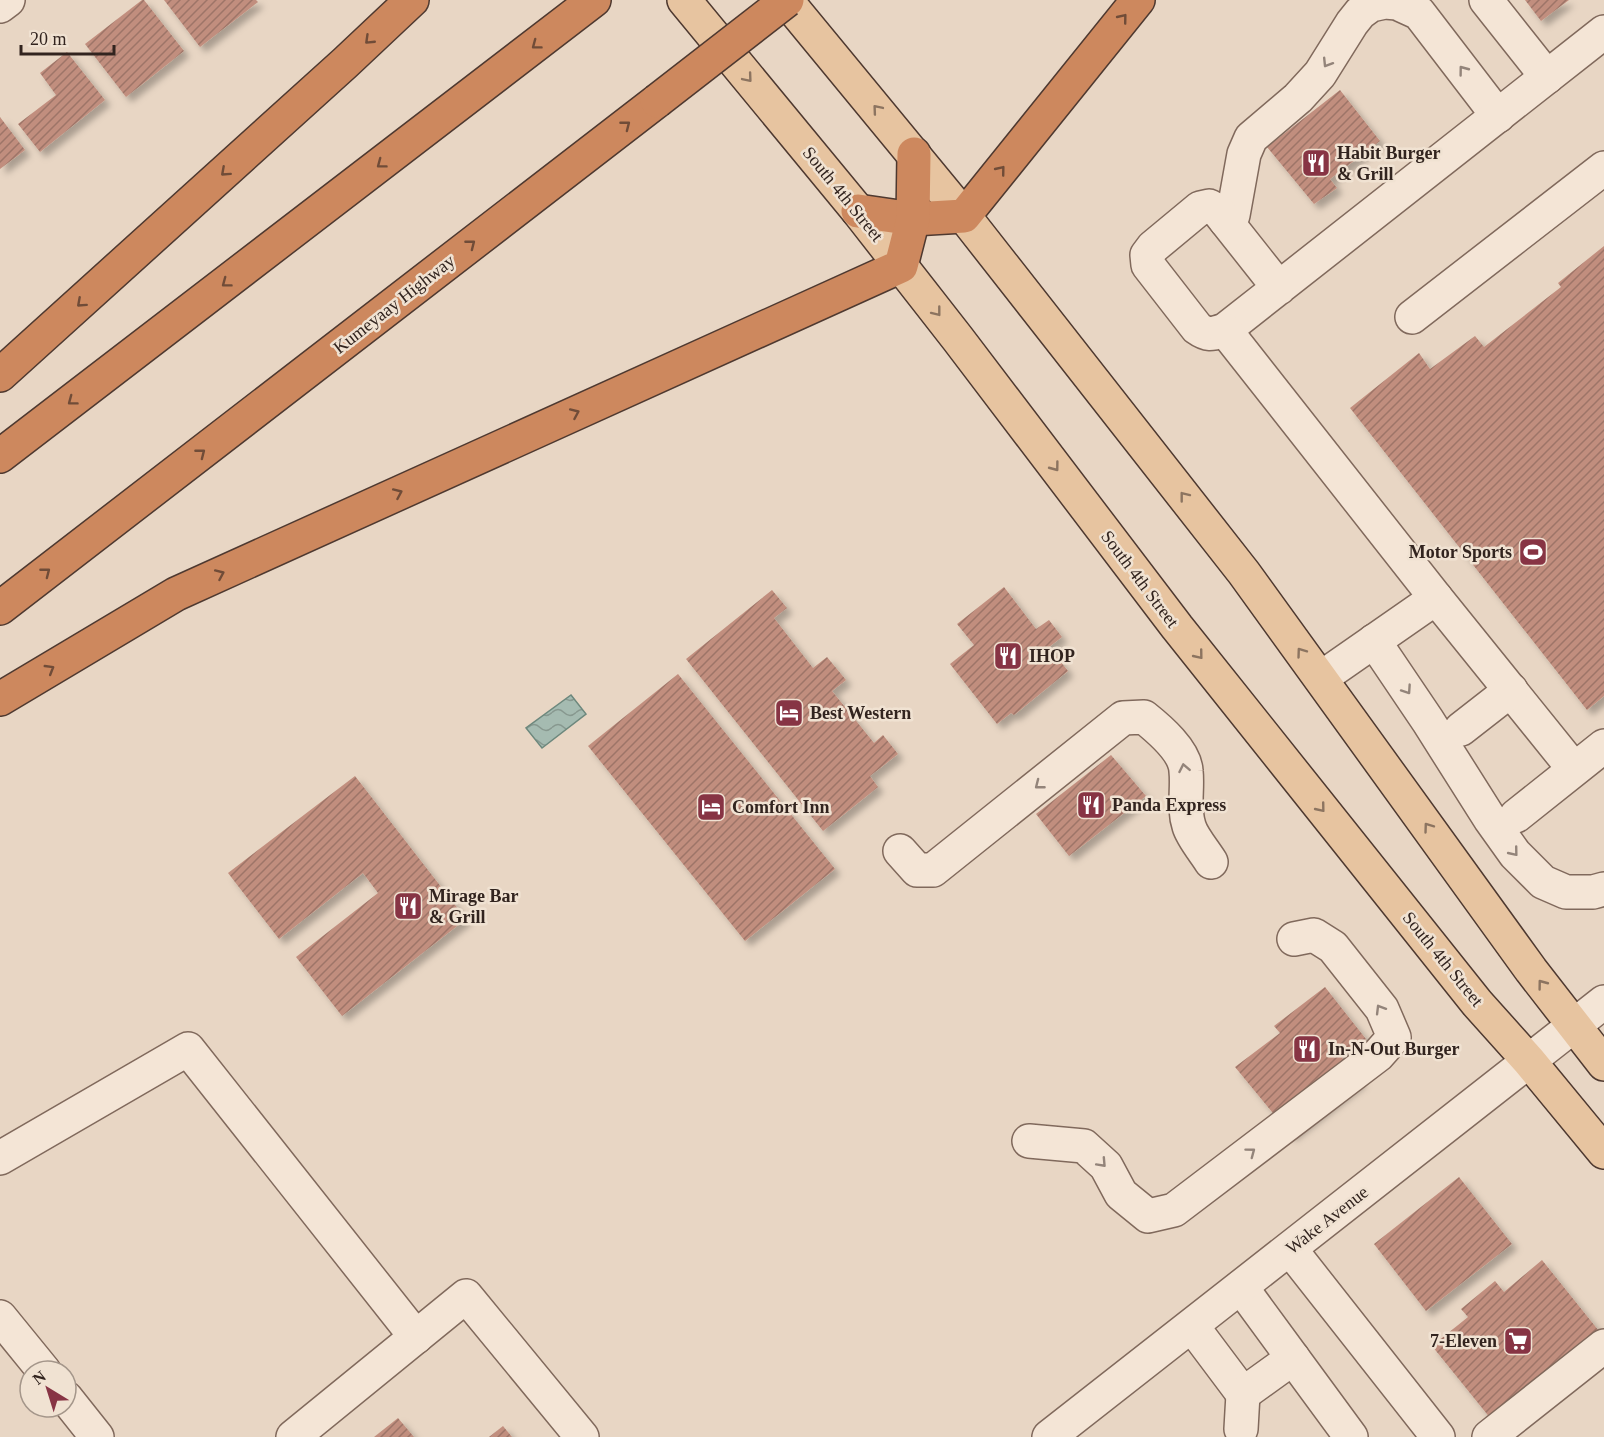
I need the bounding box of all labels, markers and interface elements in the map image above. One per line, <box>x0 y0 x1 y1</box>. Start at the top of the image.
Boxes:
one-way arrow <box>1116 14 1127 25</box>
scale bar <box>21 18 114 56</box>
text: 20 m <box>30 29 67 49</box>
one-way arrow <box>366 33 377 44</box>
one-way arrow <box>531 38 542 49</box>
one-way arrow <box>1324 56 1335 67</box>
one-way arrow <box>1459 65 1470 76</box>
one-way arrow <box>740 71 751 82</box>
one-way arrow <box>873 105 884 116</box>
one-way arrow <box>619 122 630 133</box>
street label: South 4th Street <box>799 143 887 245</box>
place label: Habit Burger & Grill <box>1337 143 1441 184</box>
restaurant icon: Habit Burger & Grill <box>1300 147 1332 179</box>
one-way arrow <box>377 157 388 168</box>
one-way arrow <box>221 165 232 176</box>
one-way arrow <box>993 166 1004 177</box>
one-way arrow <box>465 241 476 252</box>
street label: Kumeyaay Highway <box>329 250 459 358</box>
one-way arrow <box>222 275 233 286</box>
one-way arrow <box>77 296 87 307</box>
one-way arrow <box>929 306 940 317</box>
one-way arrow <box>67 394 78 405</box>
one-way arrow <box>569 408 580 420</box>
one-way arrow <box>194 450 205 461</box>
one-way arrow <box>1048 461 1059 472</box>
one-way arrow <box>391 489 402 501</box>
one-way arrow <box>1181 492 1192 503</box>
street label: South 4th Street <box>1097 527 1183 631</box>
sports icon: Motor Sports <box>1517 536 1549 568</box>
place label: Motor Sports <box>1409 542 1512 562</box>
one-way arrow <box>40 569 51 580</box>
one-way arrow <box>214 569 225 581</box>
restaurant icon: IHOP <box>992 640 1024 672</box>
place label: IHOP <box>1029 646 1075 666</box>
one-way arrow <box>1298 647 1309 658</box>
one-way arrow <box>1192 649 1203 660</box>
one-way arrow <box>44 665 54 677</box>
one-way arrow <box>1400 683 1411 694</box>
hotel icon: Best Western <box>773 697 805 729</box>
place label: Best Western <box>810 703 911 723</box>
one-way arrow <box>1178 764 1191 774</box>
one-way arrow <box>1035 777 1046 788</box>
restaurant icon: Panda Express <box>1075 789 1107 821</box>
hotel icon: Comfort Inn <box>695 791 727 823</box>
place label: Panda Express <box>1112 795 1226 815</box>
place label: Comfort Inn <box>732 797 830 817</box>
one-way arrow <box>1314 801 1325 812</box>
one-way arrow <box>1424 822 1435 833</box>
one-way arrow <box>1507 845 1518 856</box>
place label: Mirage Bar & Grill <box>429 886 518 927</box>
restaurant icon: Mirage Bar & Grill <box>392 890 424 922</box>
street label: South 4th Street <box>1399 908 1487 1010</box>
one-way arrow <box>1539 980 1550 991</box>
one-way arrow <box>1376 1005 1388 1015</box>
restaurant icon: In-N-Out Burger <box>1291 1033 1323 1065</box>
place label: In-N-Out Burger <box>1328 1039 1460 1059</box>
one-way arrow <box>1244 1148 1255 1159</box>
one-way arrow <box>1095 1156 1106 1166</box>
street label: Wake Avenue <box>1282 1182 1372 1258</box>
supermarket icon: 7-Eleven <box>1502 1325 1534 1357</box>
place label: 7-Eleven <box>1430 1331 1497 1351</box>
north arrow <box>18 1359 78 1419</box>
text: N <box>29 1367 49 1388</box>

